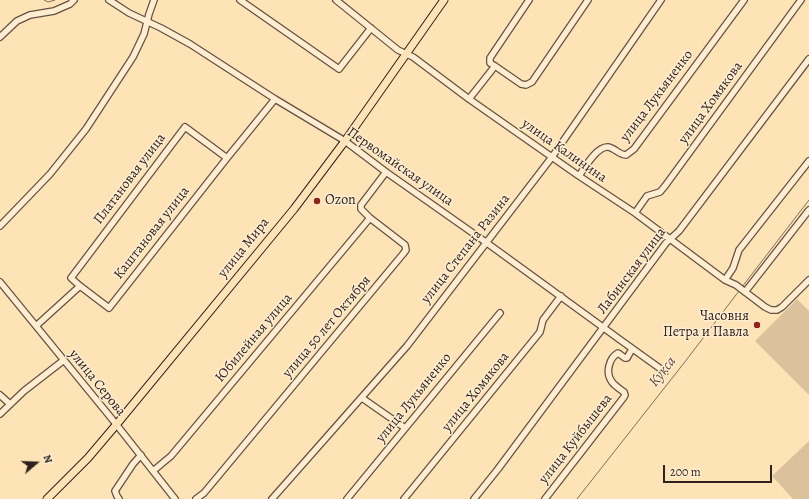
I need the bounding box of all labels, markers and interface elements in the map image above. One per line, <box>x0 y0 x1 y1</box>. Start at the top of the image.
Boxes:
street label: улица Лукьяненко <box>617 47 697 145</box>
street label: улица Хомякова <box>675 59 747 147</box>
street label: улица Калинина <box>518 115 610 187</box>
street label: Первомайская улица <box>344 124 456 210</box>
street label: Платановая улица <box>90 130 170 228</box>
street label: Каштановая улица <box>111 183 193 283</box>
street label: улица Степана Разина <box>418 191 514 307</box>
place label: Ozon <box>325 193 356 209</box>
marker: Ozon <box>312 196 322 206</box>
street label: улица Мира <box>215 215 273 281</box>
street label: Лабинская улица <box>594 225 670 317</box>
street label: улица 50 лет Октября <box>279 272 375 382</box>
street label: Юбилейная улица <box>212 290 296 386</box>
place label: Часовня Петра и Павла <box>663 309 749 342</box>
marker: Часовня Петра и Павла <box>752 320 762 330</box>
street label: улица Серова <box>65 346 129 420</box>
street label: улица Хомякова <box>439 349 513 435</box>
street label: улица Лукьяненко <box>373 350 455 446</box>
water label: Кукса <box>646 353 680 391</box>
street label: улица Куйбышева <box>536 391 616 487</box>
north arrow <box>16 443 56 483</box>
text: N <box>39 453 56 465</box>
scale bar <box>665 457 774 483</box>
text: 200 m <box>670 464 701 480</box>

